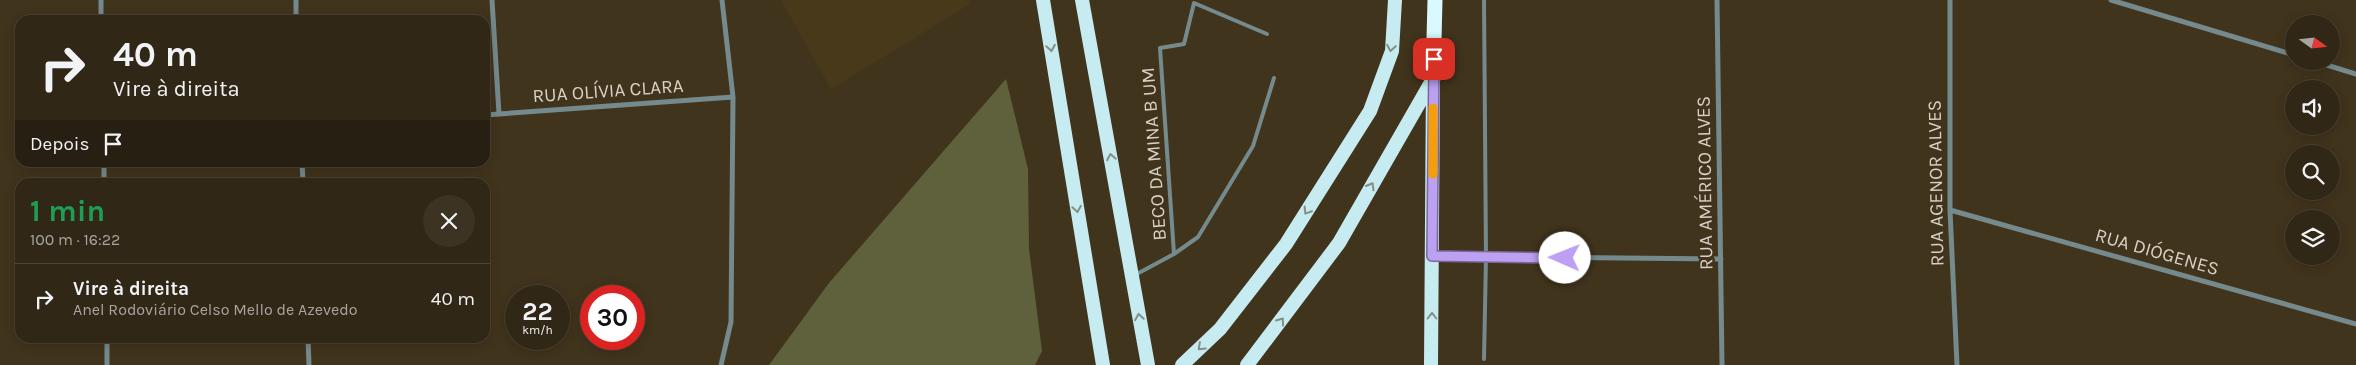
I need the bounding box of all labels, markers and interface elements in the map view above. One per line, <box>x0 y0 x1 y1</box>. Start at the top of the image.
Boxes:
north arrow <box>2285 15 2340 70</box>
map controls <box>2285 15 2340 265</box>
text: 40 m <box>113 34 198 75</box>
icon: right <box>30 35 95 100</box>
pin <box>1413 38 1455 80</box>
one-way arrow <box>1046 44 1056 52</box>
one-way arrow <box>1386 45 1397 53</box>
icon: arrive <box>1420 45 1448 73</box>
street label: BECO DA MINA B UM <box>1137 67 1171 241</box>
street label: RUA OLÍVIA CLARA <box>532 74 684 107</box>
text: Vire à direita <box>113 76 240 102</box>
button: sound <box>2285 80 2340 135</box>
street label: RUA AMÉRICO ALVES <box>1691 96 1718 270</box>
street label: RUA AGENOR ALVES <box>1924 100 1948 266</box>
icon: arrive <box>99 130 127 158</box>
text: Depois <box>30 133 89 155</box>
button: search <box>2285 145 2340 200</box>
one-way arrow <box>1107 152 1117 161</box>
one-way arrow <box>1365 183 1375 192</box>
text: 1 min <box>30 193 105 229</box>
button: close <box>423 195 475 247</box>
one-way arrow <box>1072 204 1082 213</box>
one-way arrow <box>1304 206 1313 215</box>
button: layers <box>2285 210 2340 265</box>
street label: RUA DIÓGENES <box>2093 223 2222 280</box>
text: 100 m · 16:22 <box>30 230 120 249</box>
position arrow <box>1538 231 1590 283</box>
text: Vire à direita <box>73 278 189 300</box>
icon: right <box>30 285 58 313</box>
speed limit sign: 30 <box>580 285 645 350</box>
text: 40 m <box>431 288 475 310</box>
text: 22 <box>522 297 553 326</box>
text: Anel Rodoviário Celso Mello de Azevedo <box>73 300 358 319</box>
one-way arrow <box>1427 312 1437 320</box>
one-way arrow <box>1135 313 1145 321</box>
one-way arrow <box>1275 317 1284 327</box>
text: km/h <box>522 323 553 337</box>
one-way arrow <box>1198 341 1207 350</box>

